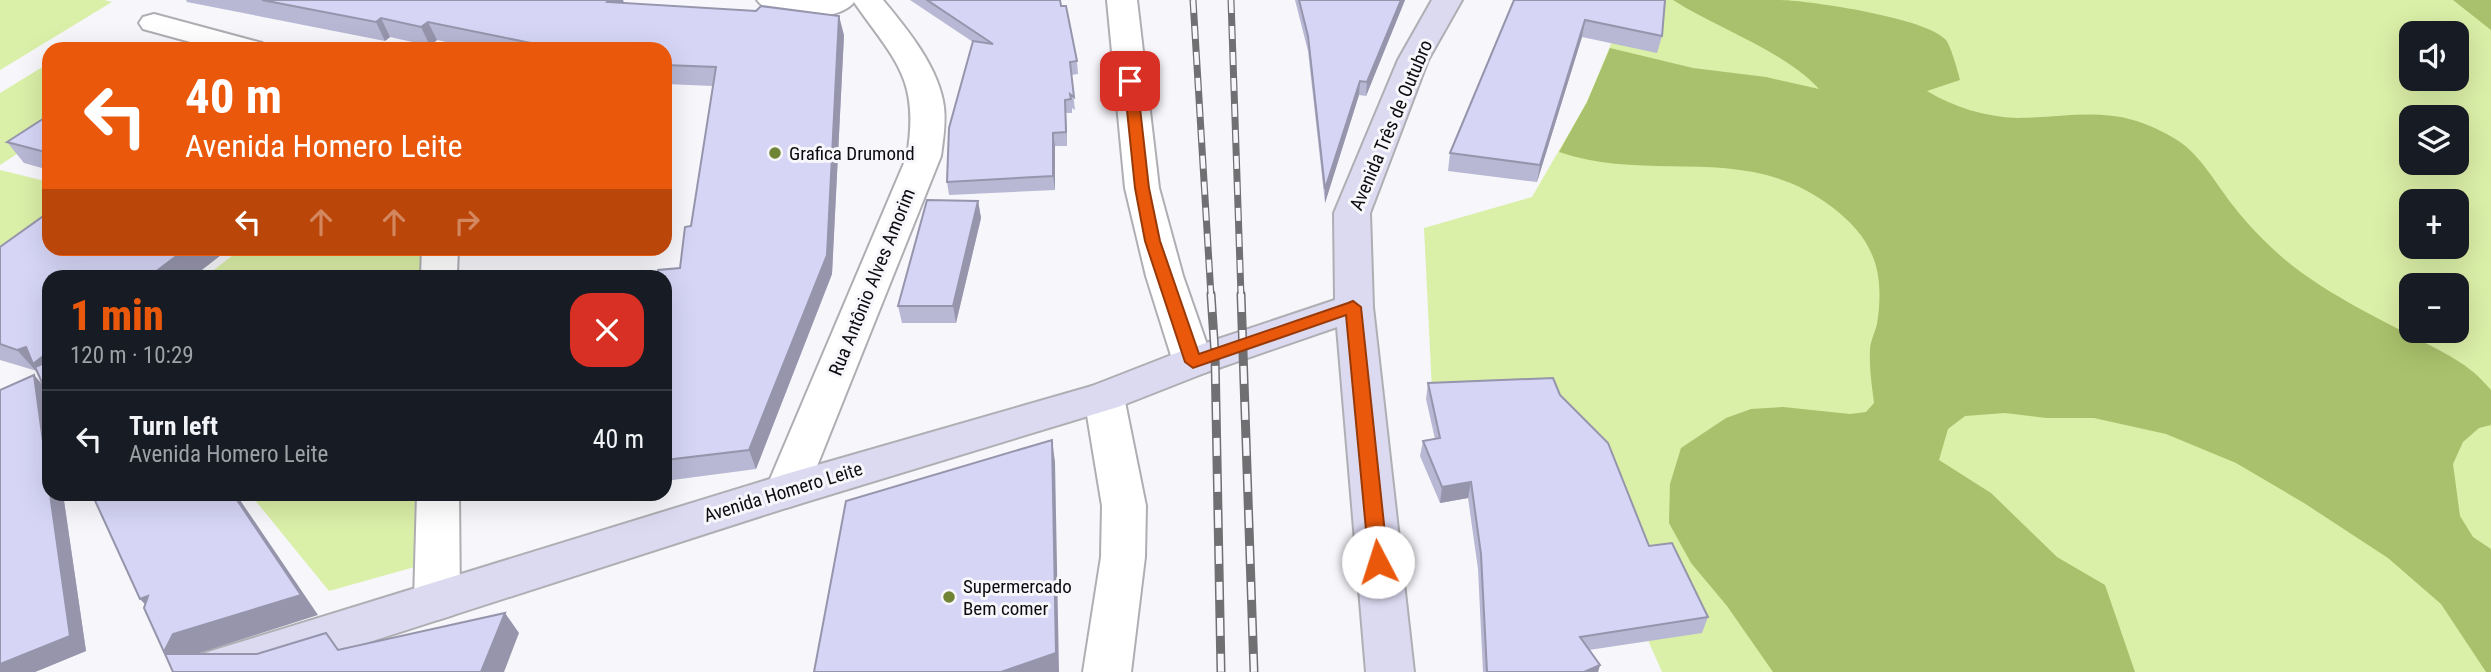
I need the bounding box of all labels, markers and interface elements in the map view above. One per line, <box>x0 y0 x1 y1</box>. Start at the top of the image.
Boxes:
map controls <box>2399 21 2469 343</box>
button: sound <box>2399 21 2469 91</box>
street label: Avenida Três de Outubro <box>1345 36 1437 214</box>
pin <box>1100 51 1160 111</box>
icon: arrive <box>1111 62 1149 100</box>
text: 40 m <box>185 68 282 125</box>
icon: left <box>70 70 161 161</box>
button: layers <box>2399 105 2469 175</box>
text: Avenida Homero Leite <box>185 127 462 165</box>
place label: Grafica Drumond <box>789 142 915 165</box>
marker: Grafica Drumond <box>767 145 783 161</box>
street label: Rua Antônio Alves Amorim <box>824 185 920 379</box>
button: + <box>2399 189 2469 259</box>
icon: left <box>229 203 267 241</box>
icon: ahead <box>302 203 340 241</box>
icon: ahead <box>375 203 413 241</box>
icon: right <box>448 203 486 241</box>
button: − <box>2399 273 2469 343</box>
text: 1 min <box>70 291 164 340</box>
button: close <box>570 293 644 367</box>
text: 120 m · 10:29 <box>70 342 194 369</box>
text: Turn left <box>129 411 218 441</box>
icon: left <box>70 420 108 458</box>
text: 40 m <box>593 424 644 454</box>
text: Avenida Homero Leite <box>129 441 328 468</box>
street label: Avenida Homero Leite <box>701 457 865 527</box>
position arrow <box>1341 525 1415 599</box>
place label: Supermercado Bem comer <box>963 575 1072 620</box>
marker: Supermercado Bem comer <box>941 589 957 605</box>

